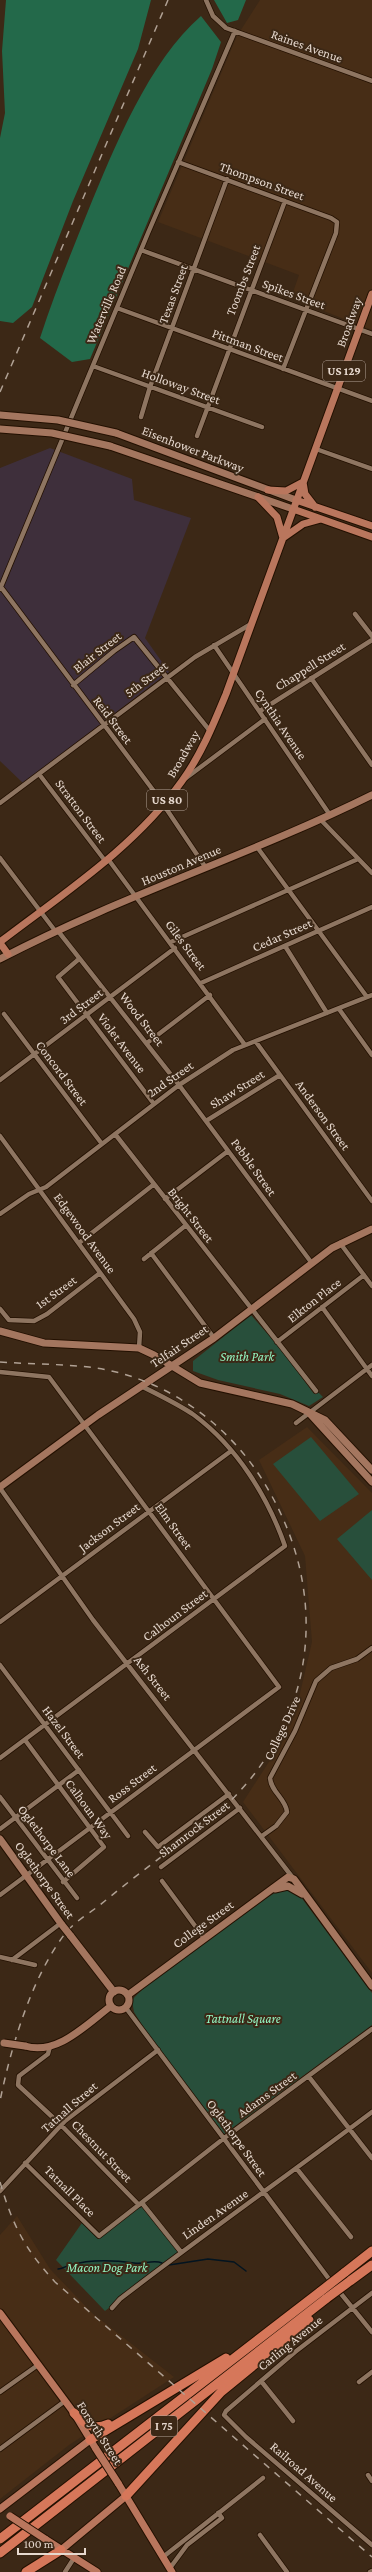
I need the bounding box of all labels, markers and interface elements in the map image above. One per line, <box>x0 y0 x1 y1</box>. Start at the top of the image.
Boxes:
street label: Raines Avenue <box>269 26 345 66</box>
street label: Thompson Street <box>218 159 307 204</box>
street label: Toombs Street <box>223 242 264 318</box>
street label: Texas Street <box>155 262 191 326</box>
street label: Waterville Road <box>83 264 129 346</box>
street label: Spikes Street <box>260 276 328 313</box>
street label: Broadway <box>333 294 365 349</box>
street label: Pittman Street <box>210 325 286 365</box>
road number: US 129 <box>323 361 365 381</box>
street label: Holloway Street <box>140 365 223 407</box>
street label: Eisenhower Parkway <box>140 423 247 476</box>
street label: Blair Street <box>70 628 125 676</box>
street label: Chappell Street <box>272 638 348 693</box>
street label: 5th Street <box>121 657 171 700</box>
street label: Cynthia Avenue <box>252 686 310 762</box>
street label: Reid Street <box>90 693 136 747</box>
street label: Broadway <box>163 727 203 780</box>
street label: Stratton Street <box>52 776 110 846</box>
road number: US 80 <box>147 790 187 810</box>
street label: Houston Avenue <box>139 841 223 889</box>
street label: Cedar Street <box>250 915 315 955</box>
street label: Giles Street <box>162 917 210 974</box>
street label: 3rd Street <box>56 984 106 1027</box>
street label: Wood Street <box>116 989 168 1049</box>
street label: Violet Avenue <box>95 1010 150 1076</box>
street label: Concord Street <box>33 1038 92 1109</box>
street label: 2nd Street <box>144 1057 197 1100</box>
street label: Shaw Street <box>207 1066 268 1112</box>
street label: Anderson Street <box>293 1077 354 1153</box>
street label: Pebble Street <box>228 1135 280 1199</box>
street label: Bright Street <box>165 1185 218 1246</box>
street label: Edgewood Avenue <box>51 1190 119 1276</box>
street label: 1st Street <box>33 1272 80 1312</box>
street label: Elkton Place <box>284 1274 344 1326</box>
street label: Telfair Street <box>147 1321 211 1371</box>
park label: Smith Park <box>220 1349 275 1364</box>
street label: Jackson Street <box>75 1499 143 1555</box>
street label: Elm Street <box>152 1500 196 1553</box>
street label: Calhoun Street <box>140 1585 211 1644</box>
street label: Ash Street <box>131 1653 175 1704</box>
street label: College Drive <box>261 1693 304 1763</box>
street label: Hazel Street <box>39 1703 89 1762</box>
street label: Ross Street <box>105 1760 160 1806</box>
street label: Calhoun Way <box>62 1776 116 1843</box>
street label: Shamrock Street <box>156 1797 233 1860</box>
street label: Oglethorpe Lane <box>15 1802 79 1880</box>
street label: Oglethorpe Street <box>12 1838 78 1922</box>
street label: College Street <box>170 1897 237 1951</box>
park label: Tattnall Square <box>205 2011 281 2026</box>
street label: Adams Street <box>235 2067 300 2120</box>
street label: Tatnall Street <box>38 2078 101 2136</box>
street label: Oglethorpe Street <box>204 2096 270 2180</box>
street label: Chestnut Street <box>69 2117 136 2186</box>
street label: Tatnall Place <box>41 2162 99 2220</box>
street label: Linden Avenue <box>179 2186 251 2242</box>
park label: Macon Dog Park <box>66 2260 149 2275</box>
street label: Carling Avenue <box>255 2312 326 2374</box>
street label: Forsyth Street <box>74 2399 126 2468</box>
road number: I 75 <box>151 2416 177 2436</box>
street label: Railroad Avenue <box>267 2439 341 2506</box>
scale bar <box>18 2530 85 2556</box>
text: 100 m <box>24 2537 54 2551</box>

